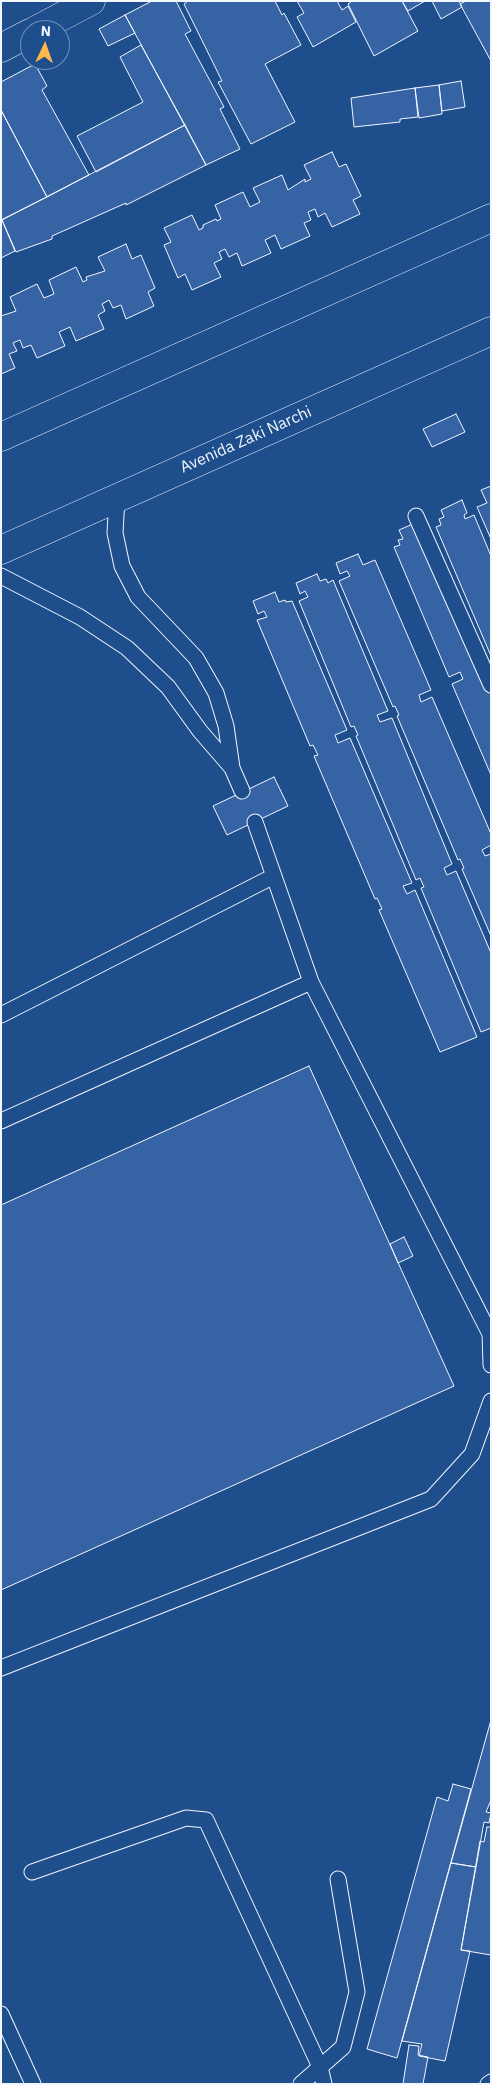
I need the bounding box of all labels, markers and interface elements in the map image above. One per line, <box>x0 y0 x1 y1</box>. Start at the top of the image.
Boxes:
north arrow <box>20 20 70 70</box>
text: N <box>40 22 51 40</box>
street label: Avenida Zaki Narchi <box>177 402 315 478</box>

